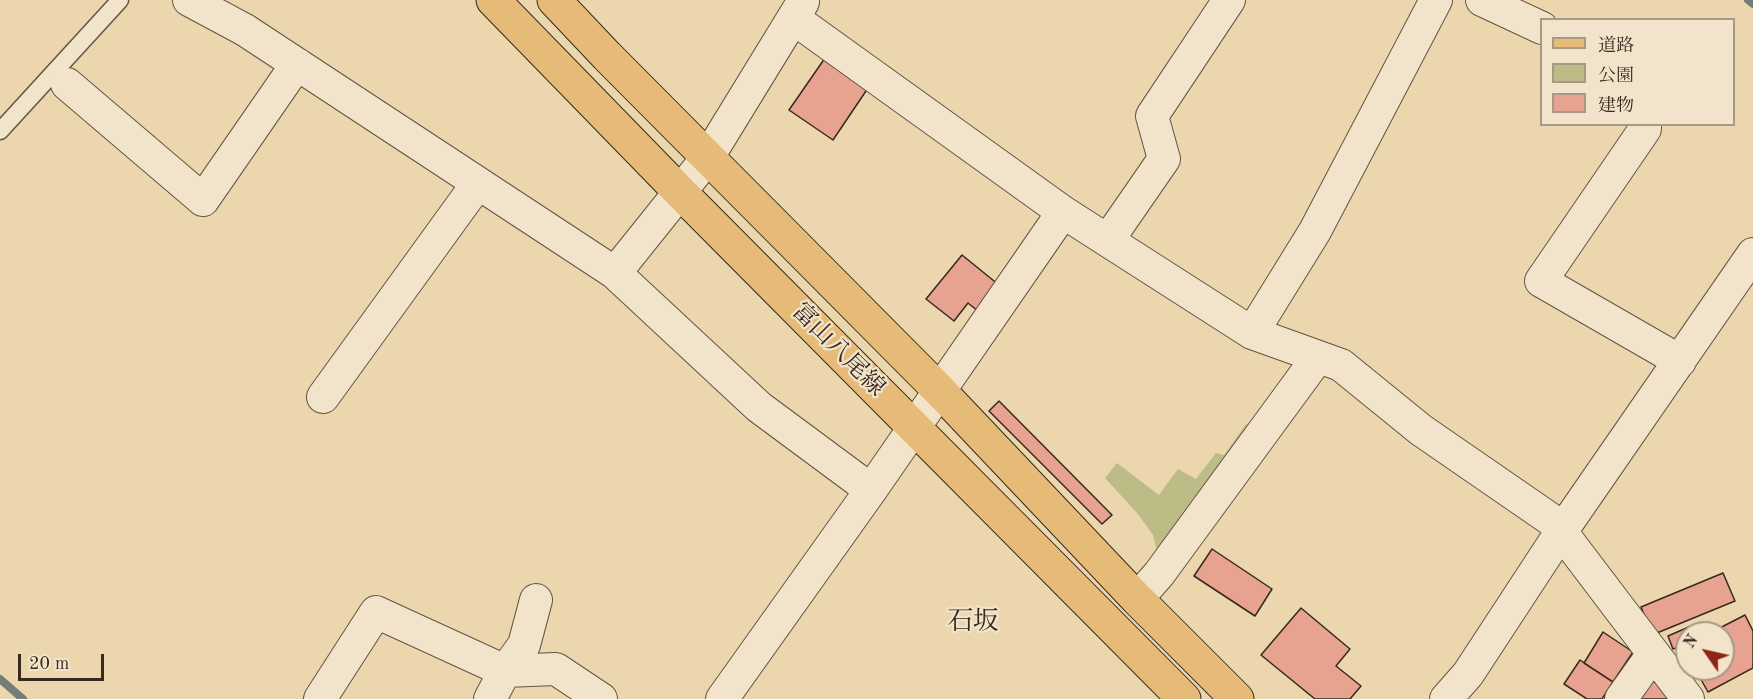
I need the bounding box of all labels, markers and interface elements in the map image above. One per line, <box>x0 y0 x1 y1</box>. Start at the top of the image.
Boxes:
legend <box>1540 18 1735 126</box>
text: 道路 <box>1598 37 1634 55</box>
text: 公園 <box>1598 67 1634 85</box>
text: 建物 <box>1598 97 1634 115</box>
street label: 富山八尾線 <box>785 297 891 403</box>
district label: 石坂 <box>947 606 999 638</box>
north arrow <box>1675 621 1735 681</box>
text: N <box>1682 633 1702 652</box>
scale bar <box>21 642 106 680</box>
text: 20 m <box>29 655 69 673</box>

